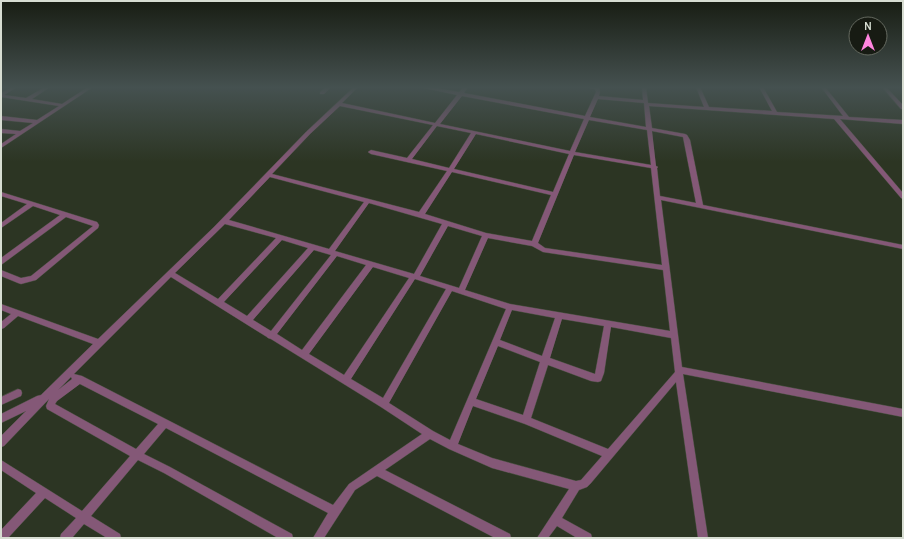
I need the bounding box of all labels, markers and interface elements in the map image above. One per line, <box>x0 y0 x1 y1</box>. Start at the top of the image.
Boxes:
north arrow <box>848 16 888 56</box>
text: N <box>864 20 872 33</box>

